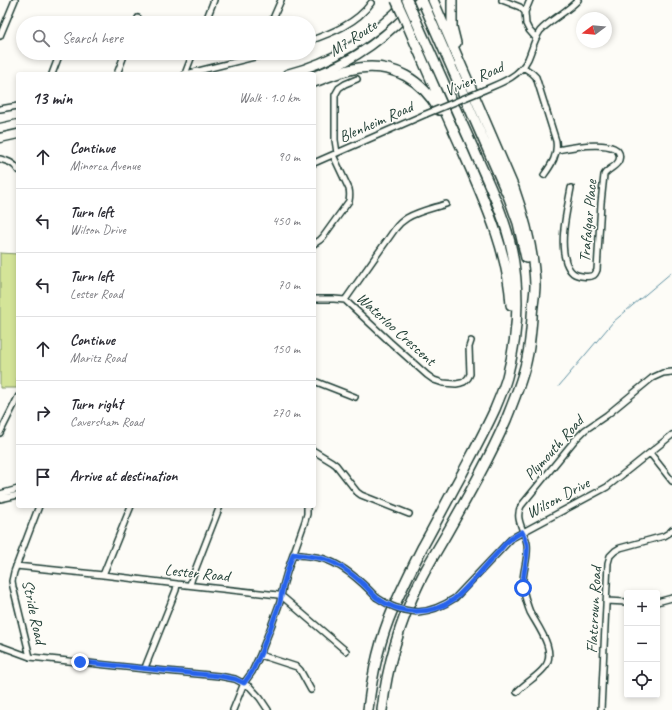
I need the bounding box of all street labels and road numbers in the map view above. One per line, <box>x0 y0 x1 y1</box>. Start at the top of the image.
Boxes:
street label: M7 Route <box>325 14 382 61</box>
street label: Vivien Road <box>441 56 509 101</box>
street label: Blenheim Road <box>336 96 418 147</box>
street label: Trafalgar Place <box>574 177 602 263</box>
street label: Waterloo Crescent <box>352 288 441 371</box>
street label: Plymouth Road <box>520 410 590 484</box>
street label: Wilson Drive <box>523 472 595 523</box>
street label: Lester Road <box>164 560 233 587</box>
street label: Flatcrown Road <box>582 563 606 654</box>
street label: Stride Road <box>17 578 51 648</box>

